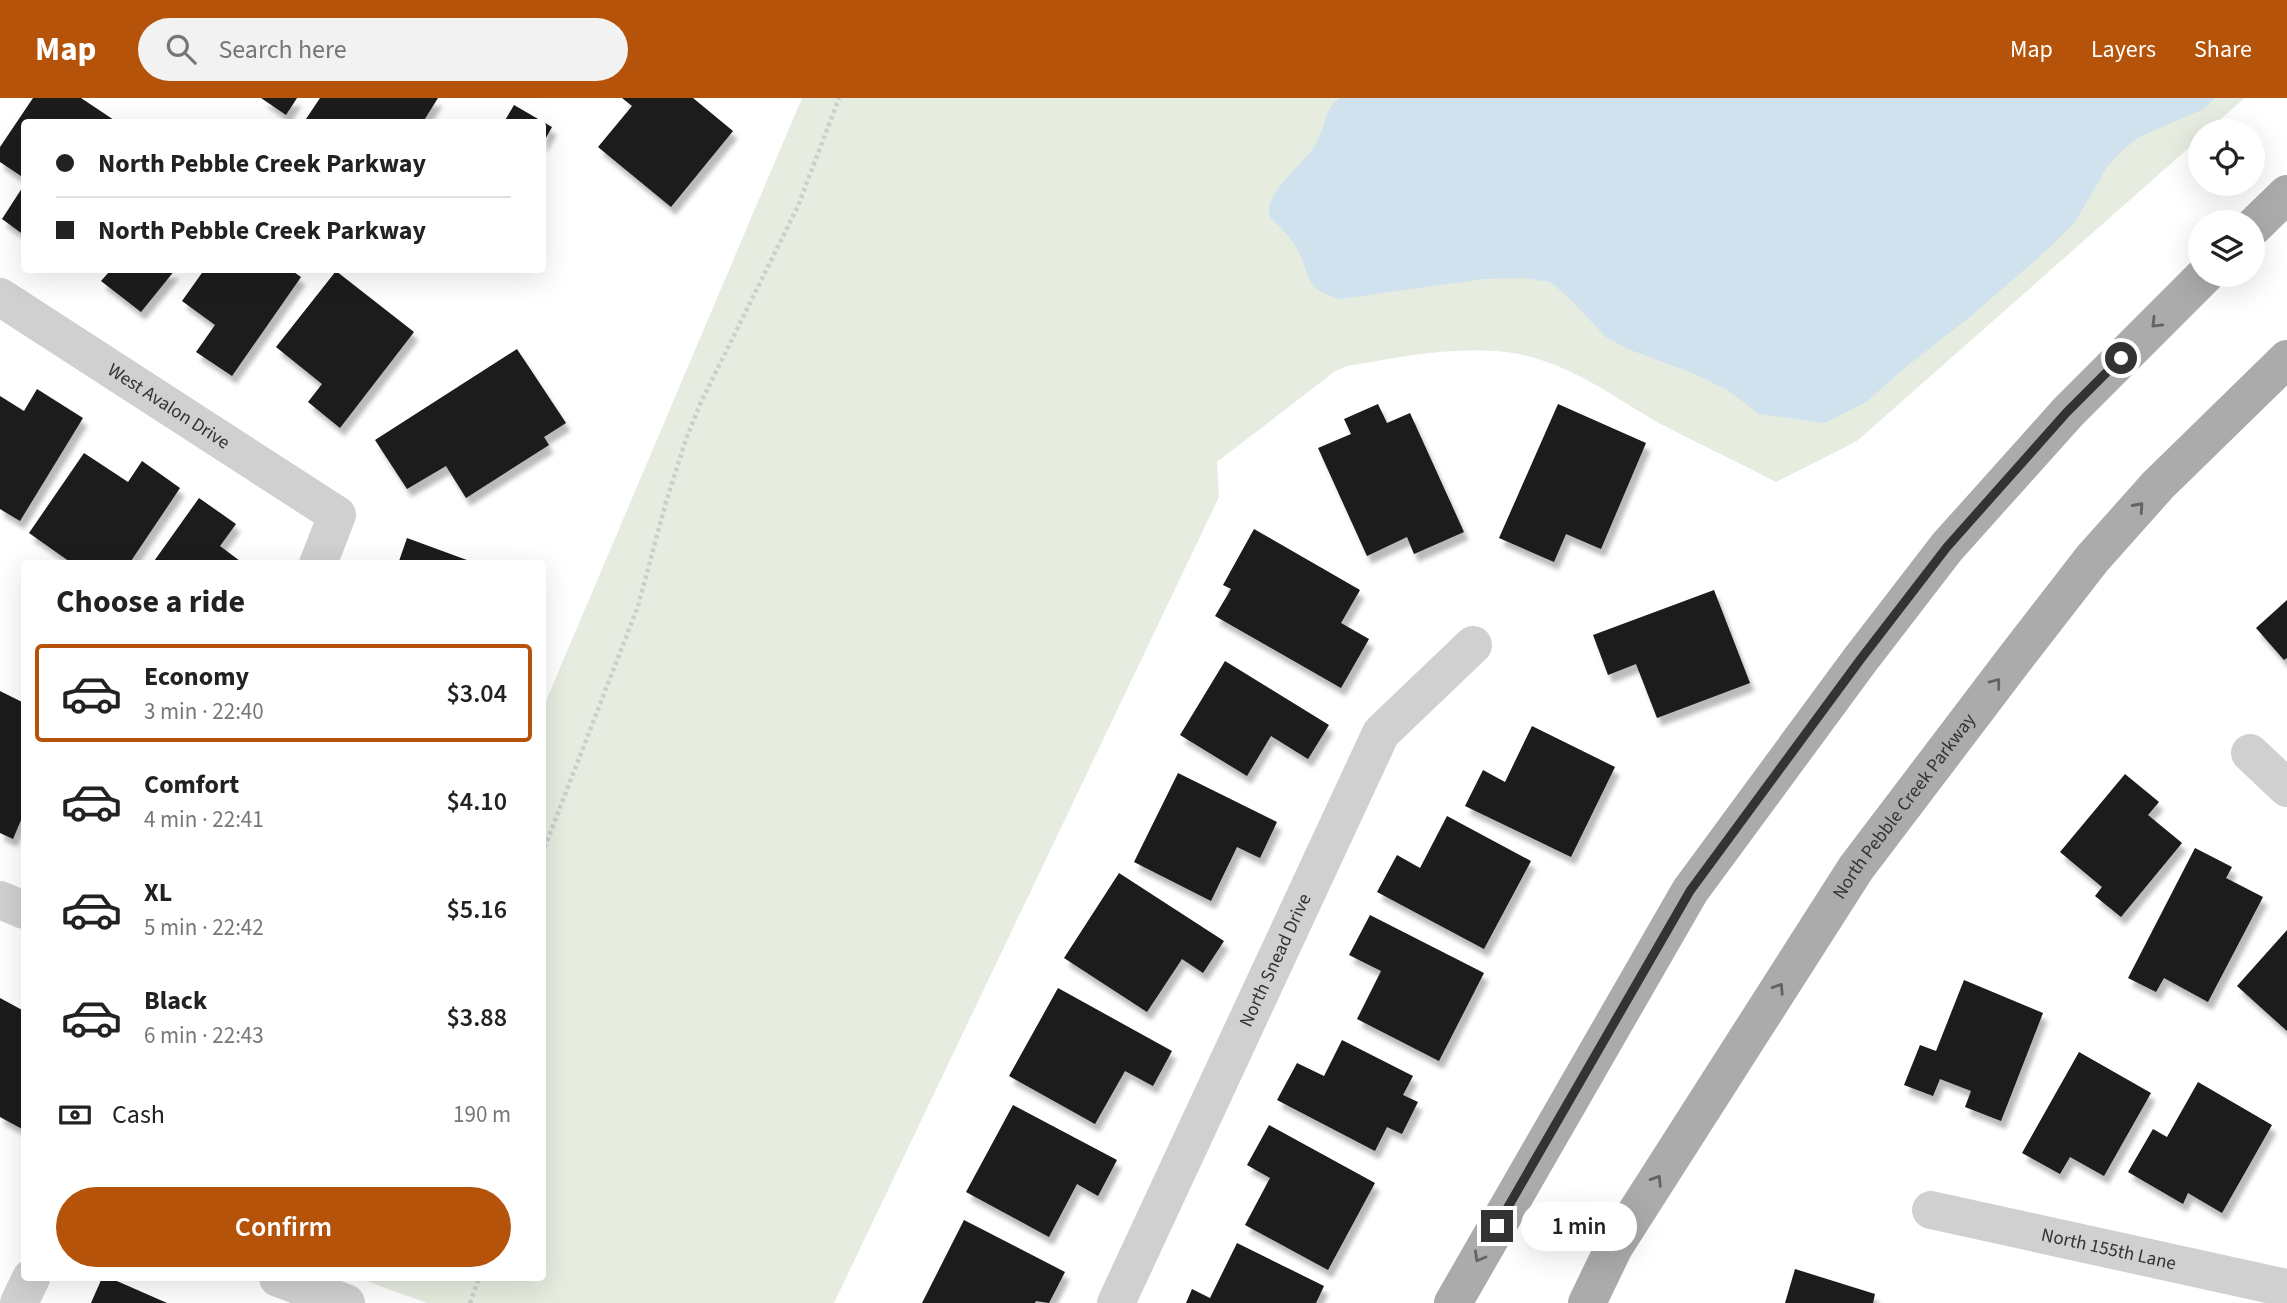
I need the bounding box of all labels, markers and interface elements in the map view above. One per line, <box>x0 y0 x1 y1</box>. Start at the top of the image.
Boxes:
search box <box>138 18 628 81</box>
text: Map <box>35 26 96 73</box>
icon: search <box>162 30 200 68</box>
text: Search here <box>218 31 347 68</box>
text: Map <box>2010 32 2053 67</box>
text: Layers <box>2091 32 2156 67</box>
text: Share <box>2194 32 2252 67</box>
map controls <box>2188 119 2265 287</box>
button: locate <box>2188 119 2265 196</box>
text: North Pebble Creek Parkway <box>98 145 426 182</box>
button: layers <box>2188 210 2265 287</box>
text: North Pebble Creek Parkway <box>98 212 426 249</box>
one-way arrow <box>2151 314 2164 327</box>
route start <box>2105 342 2137 374</box>
street label: West Avalon Drive <box>102 357 235 456</box>
one-way arrow <box>2131 502 2143 515</box>
text: Choose a ride <box>56 579 245 625</box>
text: Economy <box>144 658 249 695</box>
icon: car <box>60 662 123 725</box>
text: $3.04 <box>446 675 507 712</box>
one-way arrow <box>1988 679 2000 691</box>
text: 3 min · 22:40 <box>144 695 264 728</box>
street label: North Pebble Creek Parkway <box>1826 708 1982 904</box>
text: Comfort <box>144 766 239 803</box>
icon: car <box>60 770 123 833</box>
text: $4.10 <box>446 783 507 820</box>
text: 4 min · 22:41 <box>144 803 264 836</box>
text: XL <box>144 874 172 911</box>
icon: car <box>60 878 123 941</box>
street label: North Snead Drive <box>1233 889 1318 1032</box>
text: $5.16 <box>446 891 507 928</box>
text: 5 min · 22:42 <box>144 911 264 944</box>
text: Black <box>144 982 207 1019</box>
one-way arrow <box>1771 983 1784 996</box>
icon: car <box>60 986 123 1049</box>
text: $3.88 <box>446 999 507 1036</box>
text: 6 min · 22:43 <box>144 1019 264 1052</box>
icon: cash <box>56 1096 94 1134</box>
text: Cash <box>112 1096 165 1133</box>
text: 190 m <box>453 1098 511 1131</box>
one-way arrow <box>1648 1175 1661 1188</box>
button: Confirm <box>56 1187 511 1267</box>
callout: 1 min <box>1522 1202 1637 1250</box>
route end <box>1481 1210 1513 1242</box>
text: 1 min <box>1552 1210 1606 1243</box>
street label: North 155th Lane <box>2039 1221 2179 1277</box>
one-way arrow <box>1474 1249 1487 1262</box>

